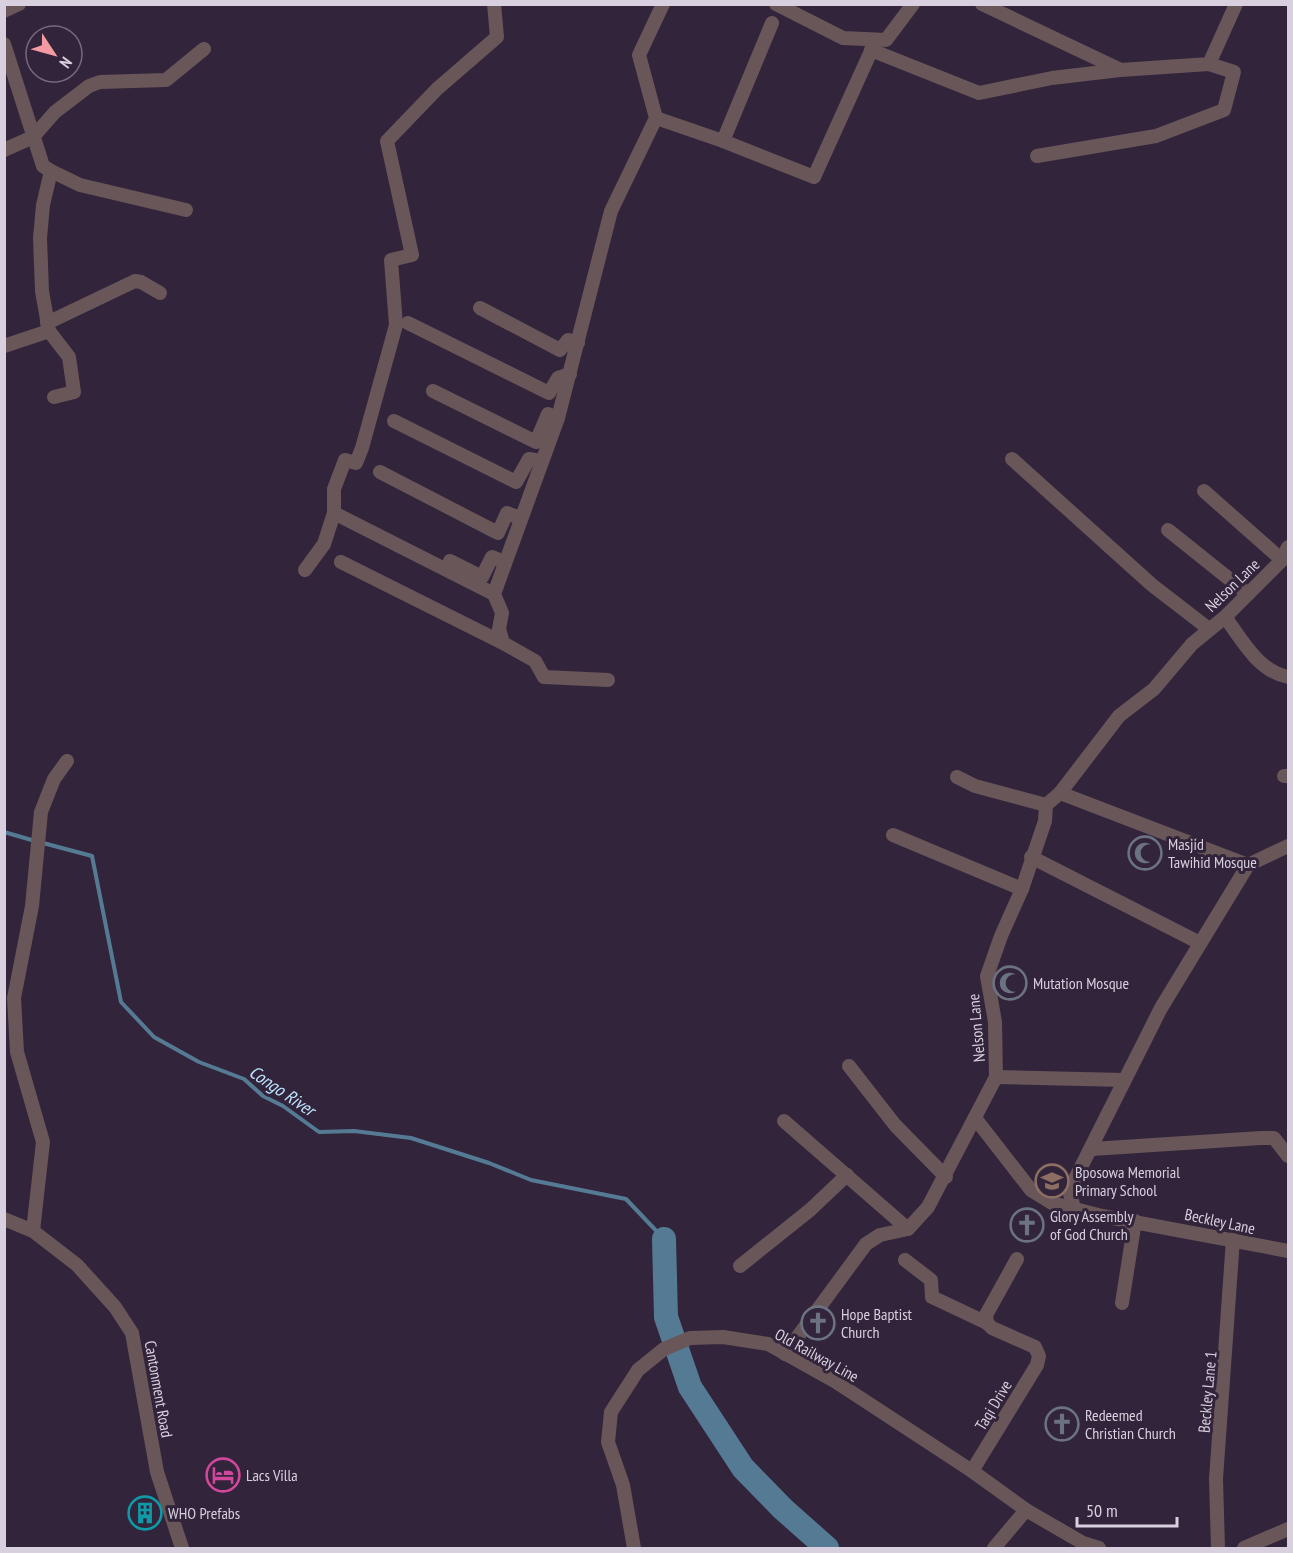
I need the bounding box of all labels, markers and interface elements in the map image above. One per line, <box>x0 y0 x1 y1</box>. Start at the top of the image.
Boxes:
north arrow <box>24 24 84 84</box>
text: N <box>56 53 77 72</box>
street label: Nelson Lane <box>1201 554 1263 616</box>
place label: Masjid Tawihid Mosque <box>1168 834 1257 872</box>
mosque icon: Masjid Tawihid Mosque <box>1127 835 1163 871</box>
mosque icon: Mutation Mosque <box>992 965 1028 1001</box>
place label: Mutation Mosque <box>1033 973 1129 993</box>
street label: Nelson Lane <box>963 993 989 1063</box>
water label: Congo River <box>245 1060 322 1123</box>
place label: Bposowa Memorial Primary School <box>1075 1162 1180 1200</box>
school or university icon: Bposowa Memorial Primary School <box>1034 1163 1070 1199</box>
street label: Beckley Lane <box>1183 1204 1257 1238</box>
place label: Glory Assembly of God Church <box>1050 1206 1134 1244</box>
church icon: Glory Assembly of God Church <box>1009 1207 1045 1243</box>
place label: Hope Baptist Church <box>841 1304 913 1342</box>
church icon: Hope Baptist Church <box>800 1305 836 1341</box>
street label: Old Railway Line <box>772 1324 862 1386</box>
street label: Cantonment Road <box>141 1339 177 1439</box>
street label: Beckley Lane 1 <box>1193 1350 1221 1434</box>
street label: Taqi Drive <box>970 1376 1016 1434</box>
place label: Redeemed Christian Church <box>1085 1405 1176 1443</box>
church icon: Redeemed Christian Church <box>1044 1406 1080 1442</box>
hotel icon: Lacs Villa <box>205 1457 241 1493</box>
place label: Lacs Villa <box>246 1465 298 1485</box>
scale bar <box>1077 1490 1178 1528</box>
building icon: WHO Prefabs <box>127 1495 163 1531</box>
text: 50 m <box>1086 1499 1118 1522</box>
place label: WHO Prefabs <box>168 1503 240 1523</box>

